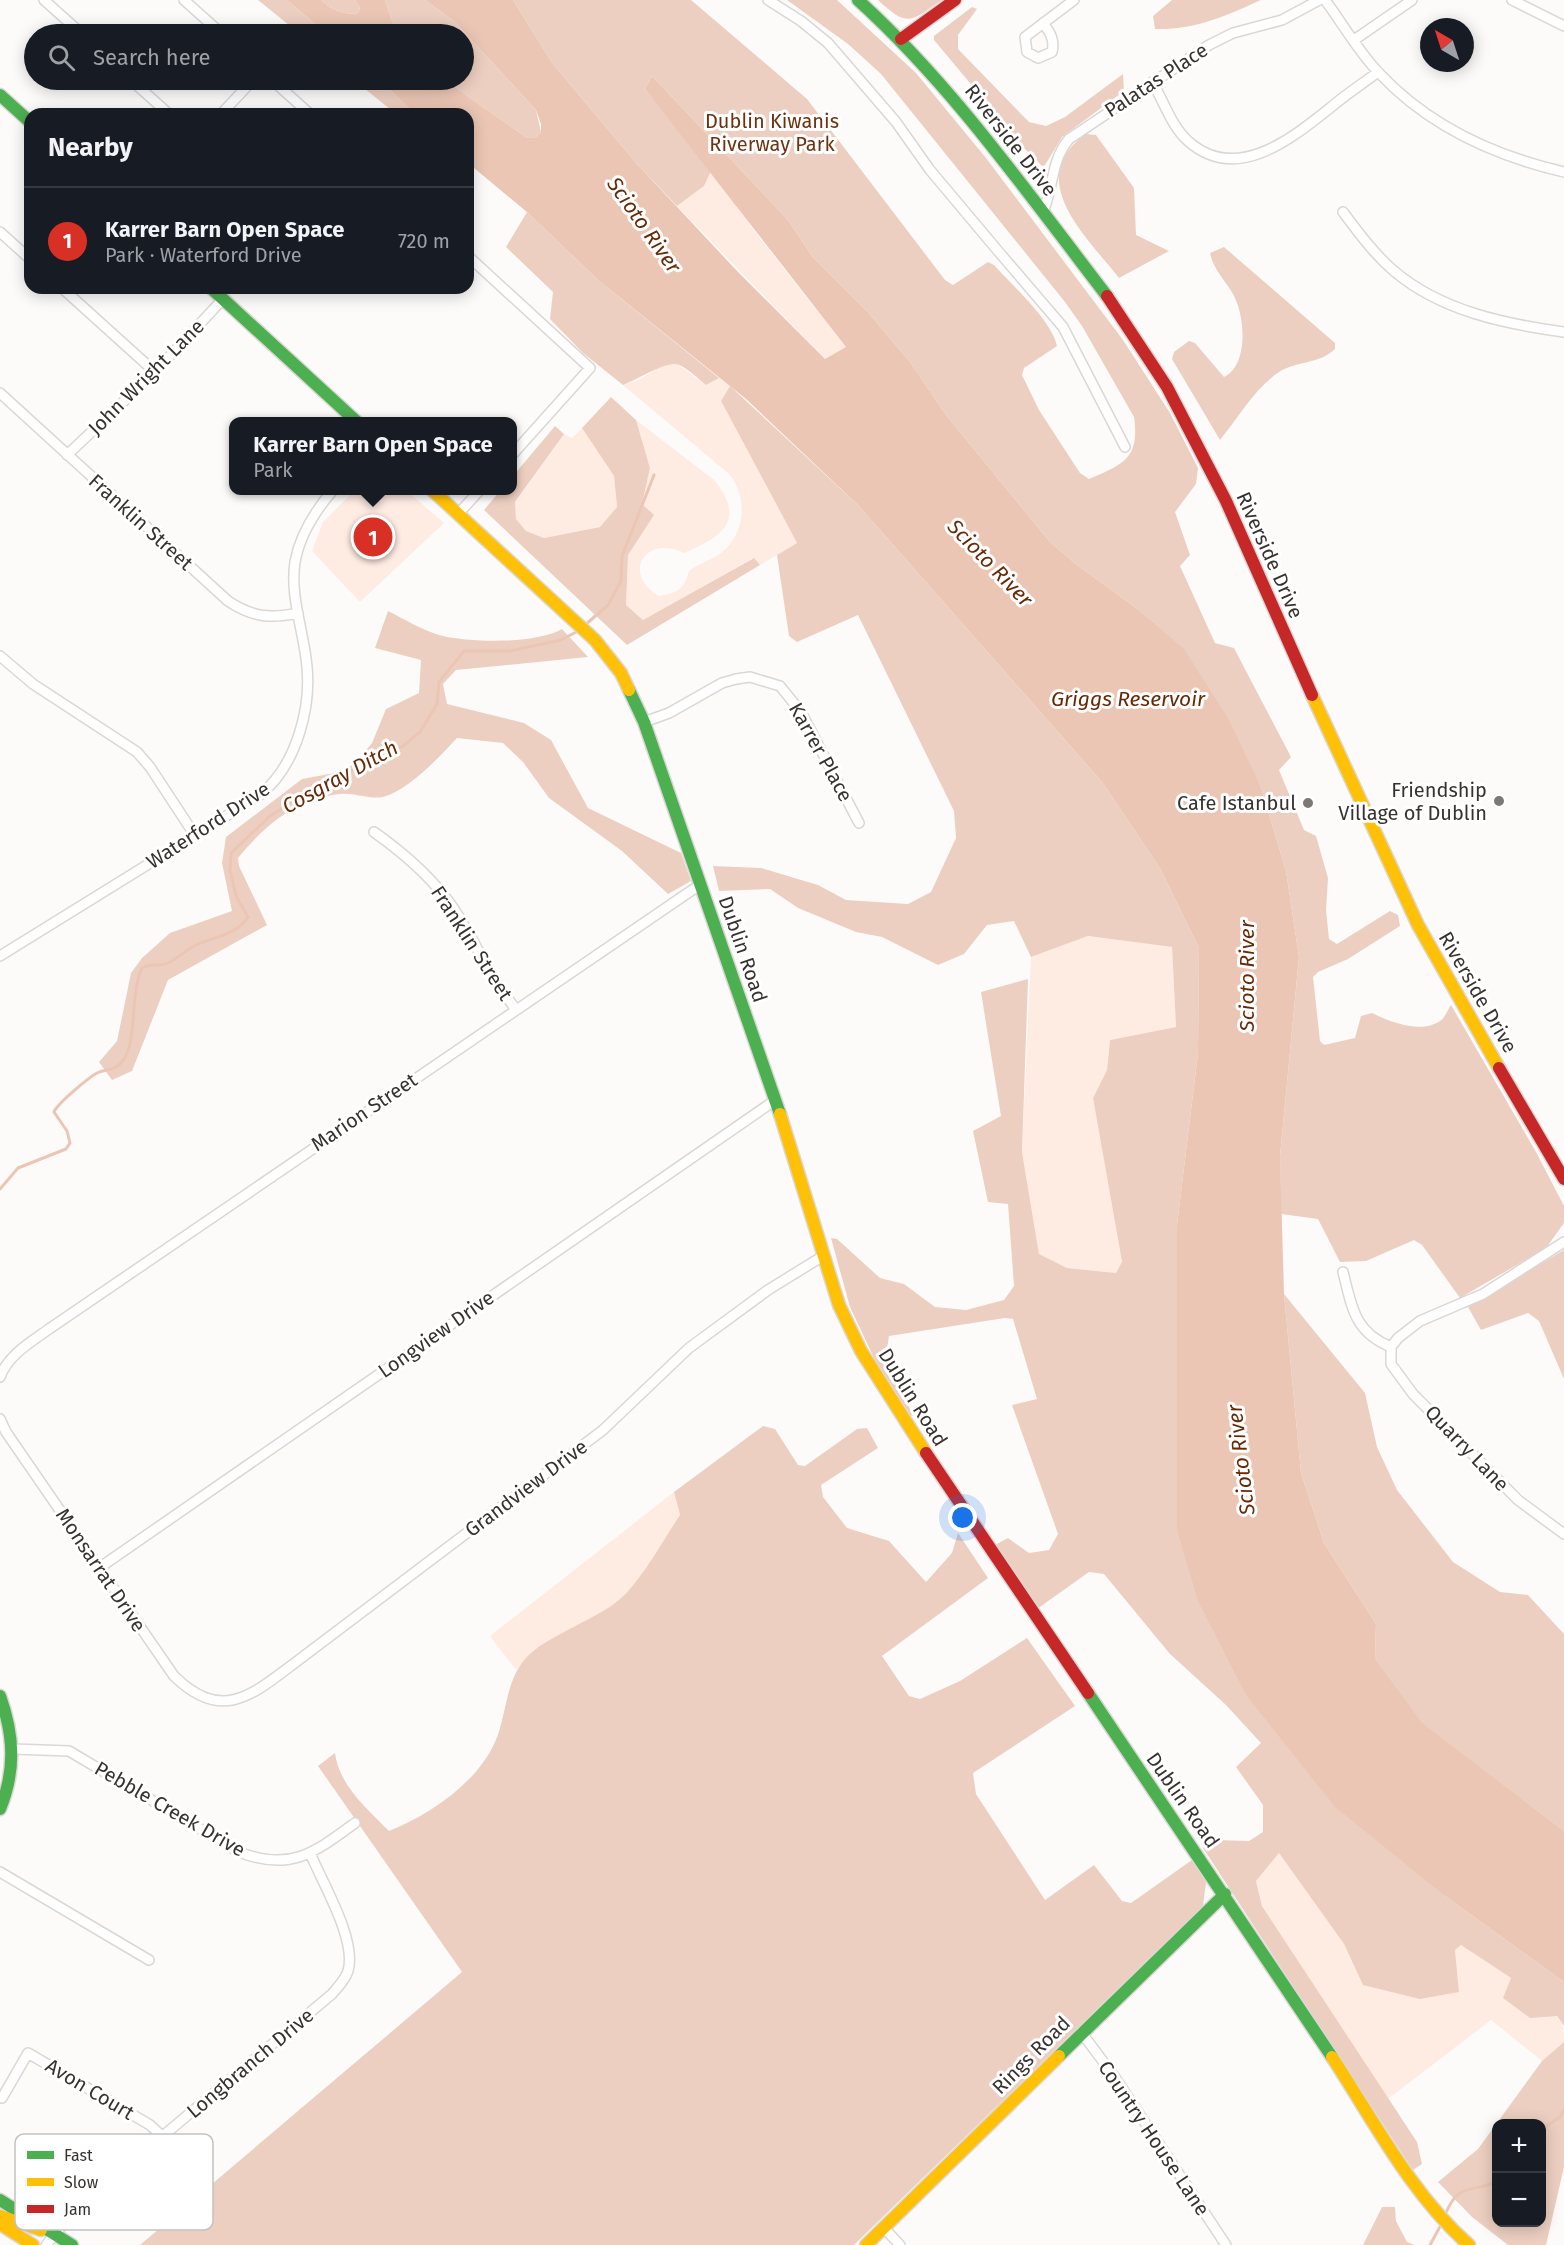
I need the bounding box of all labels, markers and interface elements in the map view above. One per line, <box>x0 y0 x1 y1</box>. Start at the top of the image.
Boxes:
north arrow <box>1420 18 1474 72</box>
search box <box>24 24 474 90</box>
street label: Palatas Place <box>1100 38 1212 122</box>
icon: search <box>45 41 78 74</box>
text: Search here <box>93 44 211 71</box>
street label: Riverside Drive <box>960 79 1062 201</box>
park label: Dublin Kiwanis Riverway Park <box>705 109 839 156</box>
text: Nearby <box>48 132 133 163</box>
water label: Scioto River <box>601 171 687 279</box>
text: Karrer Barn Open Space <box>105 216 345 243</box>
text: 1 <box>63 229 72 253</box>
text: 720 m <box>398 229 450 253</box>
text: Park · Waterford Drive <box>105 243 302 267</box>
street label: John Wright Lane <box>83 314 209 440</box>
popup <box>229 417 517 495</box>
text: Karrer Barn Open Space <box>253 431 493 458</box>
text: Park <box>253 458 293 482</box>
street label: Franklin Street <box>84 469 199 576</box>
street label: Riverside Drive <box>1231 488 1309 622</box>
water label: Scioto River <box>941 513 1039 613</box>
pin: 1 <box>354 514 392 560</box>
water label: Griggs Reservoir <box>1051 686 1206 712</box>
street label: Karrer Place <box>784 698 858 806</box>
water label: Cosgray Ditch <box>277 734 403 820</box>
street label: Waterford Drive <box>142 776 274 874</box>
place label: Friendship Village of Dublin <box>1338 778 1487 825</box>
place label: Cafe Istanbul <box>1177 791 1296 815</box>
marker: Friendship Village of Dublin <box>1492 794 1506 808</box>
marker: Cafe Istanbul <box>1301 796 1315 810</box>
street label: Franklin Street <box>426 881 518 1005</box>
street label: Dublin Road <box>714 893 772 1005</box>
water label: Scioto River <box>1234 919 1260 1033</box>
street label: Riverside Drive <box>1434 927 1522 1057</box>
street label: Marion Street <box>306 1067 422 1156</box>
street label: Longview Drive <box>373 1285 499 1383</box>
street label: Dublin Road <box>873 1344 953 1450</box>
street label: Quarry Lane <box>1420 1400 1514 1496</box>
water label: Scioto River <box>1221 1402 1261 1518</box>
street label: Grandview Drive <box>460 1434 592 1542</box>
your location <box>948 1503 977 1532</box>
street label: Monsarrat Drive <box>51 1504 151 1636</box>
street label: Dublin Road <box>1141 1748 1225 1852</box>
street label: Pebble Creek Drive <box>90 1756 250 1862</box>
street label: Longbranch Drive <box>182 2003 318 2123</box>
street label: Rings Road <box>987 2011 1075 2099</box>
street label: Avon Court <box>41 2053 139 2125</box>
street label: Country House Lane <box>1093 2056 1215 2220</box>
map controls <box>1492 2119 1546 2227</box>
button: + <box>1492 2119 1546 2173</box>
legend <box>15 2134 213 2230</box>
text: Fast <box>64 2146 93 2165</box>
text: Slow <box>64 2173 99 2192</box>
button: − <box>1492 2173 1546 2227</box>
text: Jam <box>64 2200 91 2219</box>

